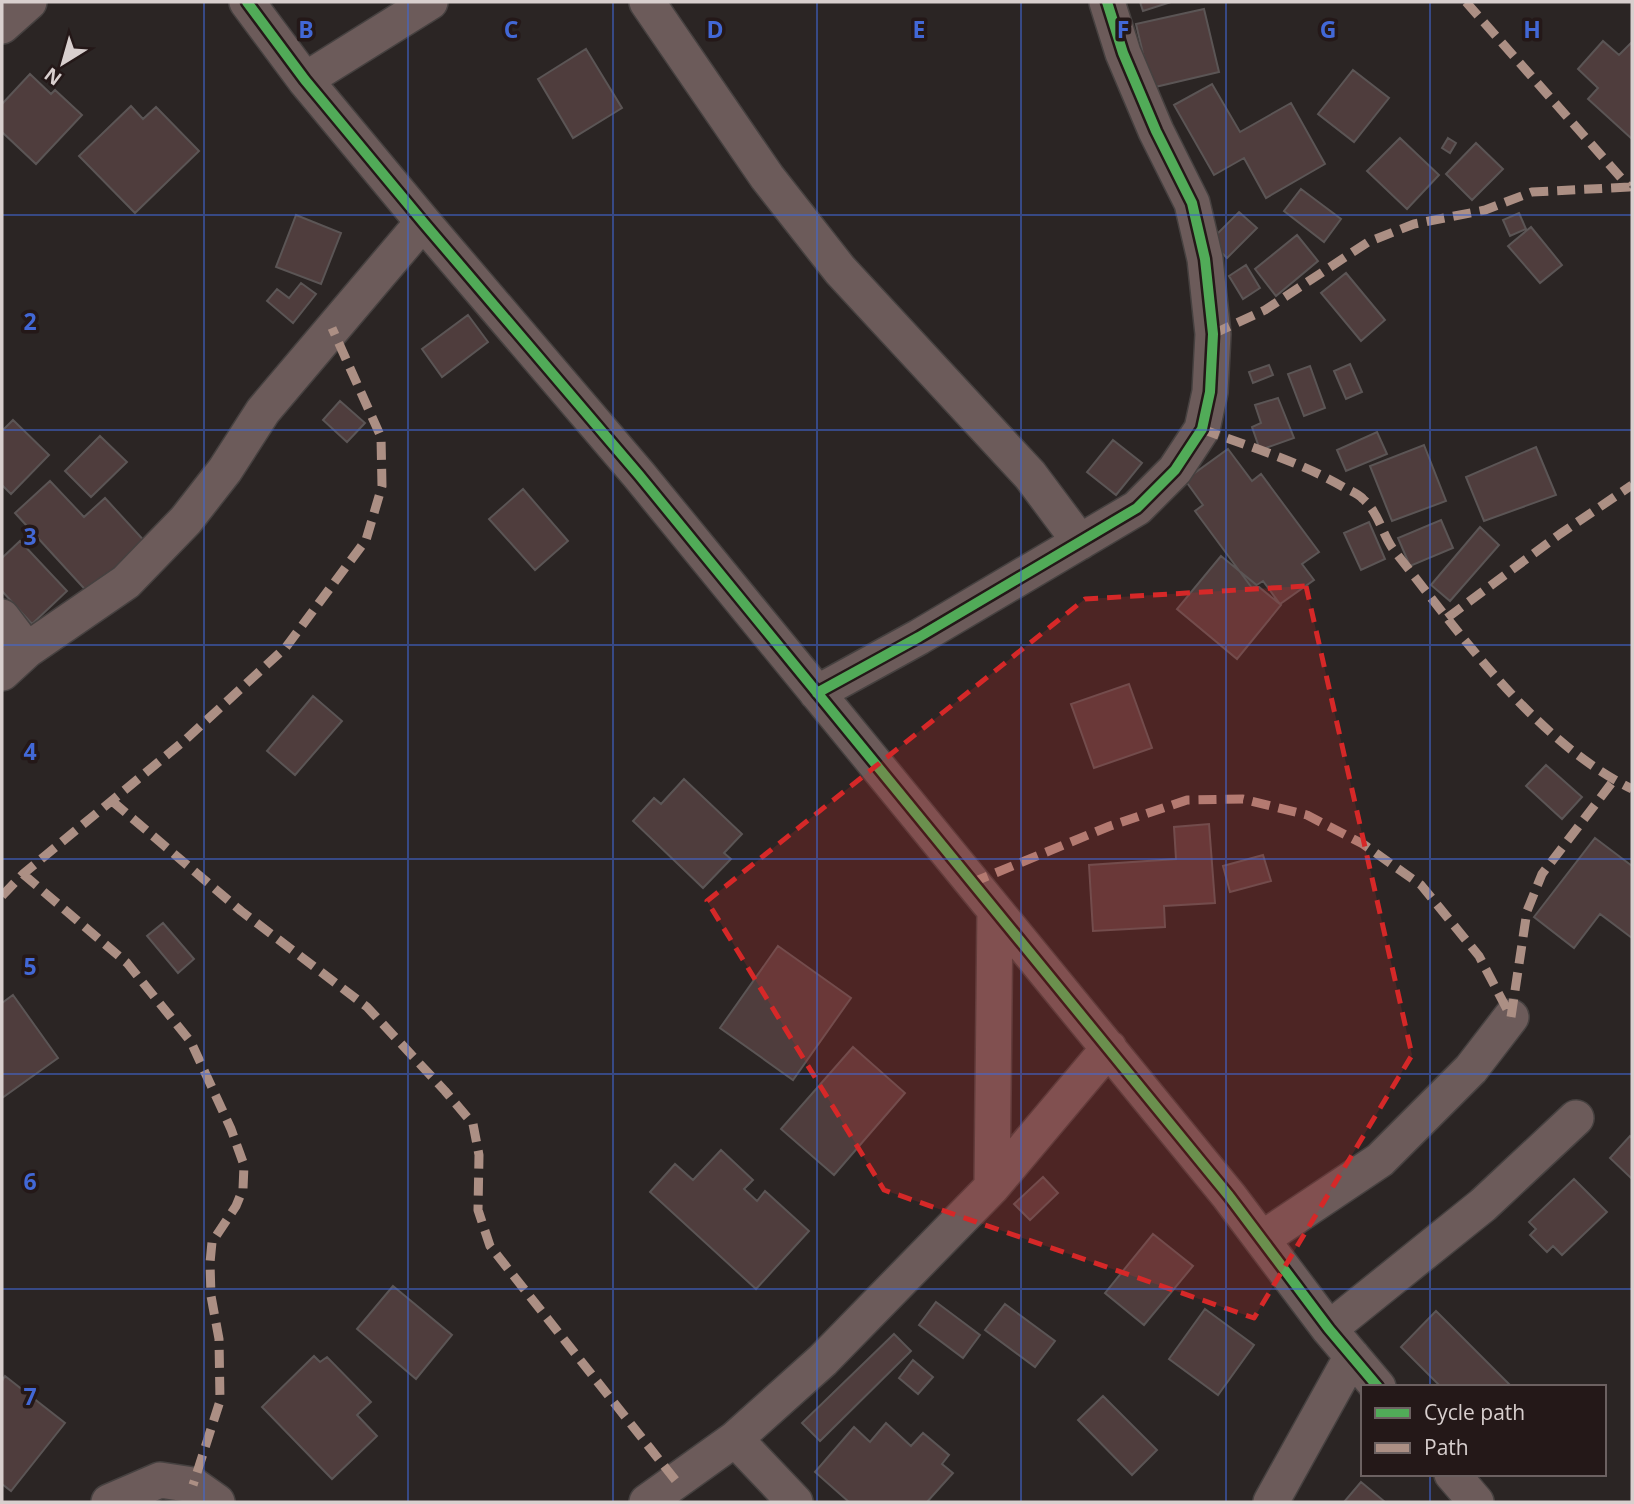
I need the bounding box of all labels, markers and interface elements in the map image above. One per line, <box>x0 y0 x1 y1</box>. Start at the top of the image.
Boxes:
text: B <box>298 13 314 45</box>
text: C <box>504 13 518 45</box>
text: D <box>706 13 724 45</box>
text: E <box>913 13 925 45</box>
text: F <box>1117 13 1129 45</box>
text: G <box>1320 13 1336 45</box>
text: H <box>1523 13 1541 45</box>
north arrow <box>28 28 98 98</box>
text: N <box>39 62 67 92</box>
text: 2 <box>23 305 37 337</box>
text: 3 <box>23 520 37 552</box>
text: 4 <box>23 735 37 767</box>
text: 5 <box>23 950 37 982</box>
text: 6 <box>23 1165 37 1197</box>
text: 7 <box>23 1380 37 1412</box>
legend <box>1361 1385 1606 1476</box>
text: Cycle path <box>1424 1398 1525 1426</box>
text: Path <box>1424 1433 1469 1461</box>

